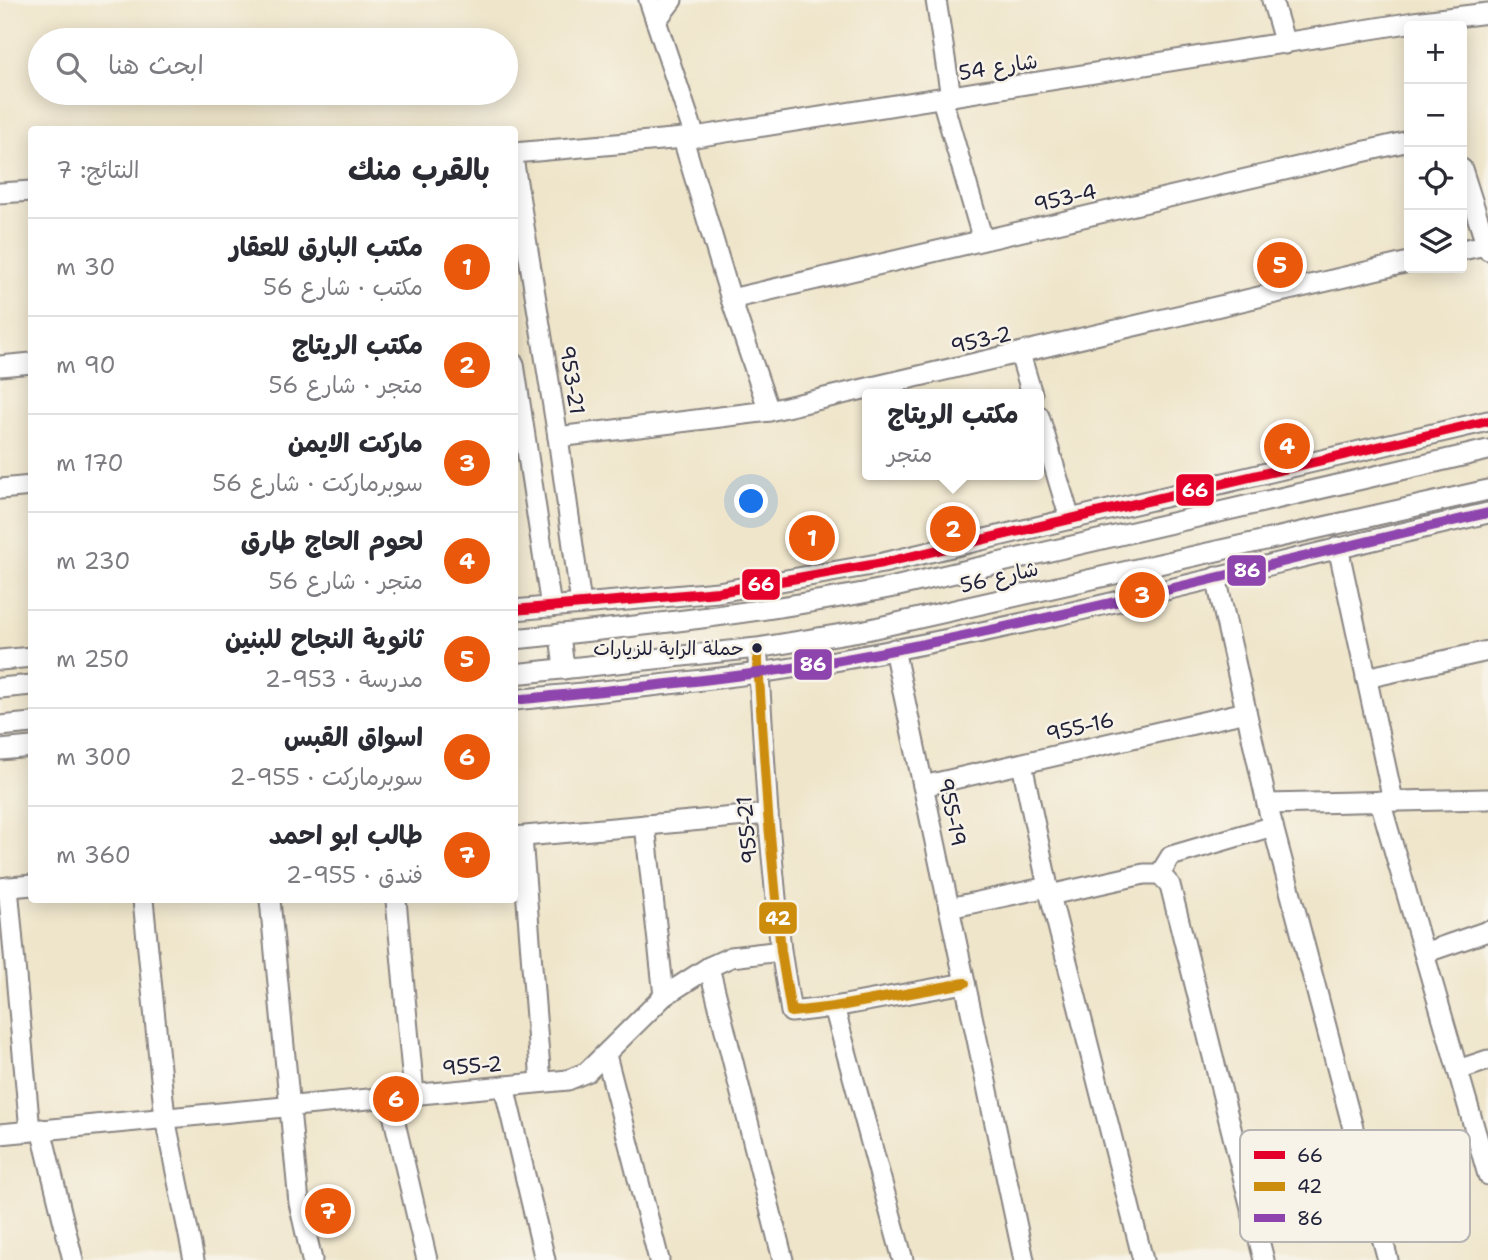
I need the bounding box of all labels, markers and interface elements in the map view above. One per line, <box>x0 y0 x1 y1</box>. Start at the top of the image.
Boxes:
map controls <box>1404 21 1467 273</box>
button: + <box>1404 21 1467 84</box>
search box <box>28 28 518 105</box>
text: ابحث هنا <box>108 47 204 82</box>
street label: شارع 54 <box>956 47 1040 88</box>
icon: search <box>52 48 90 86</box>
button: − <box>1404 84 1467 147</box>
button: locate <box>1404 147 1467 210</box>
text: بالقرب منك <box>348 149 490 190</box>
text: النتائج: 7 <box>56 155 139 185</box>
street label: 953-4 <box>1031 177 1099 219</box>
button: layers <box>1404 210 1467 273</box>
text: مكتب البارق للعقار <box>230 229 423 264</box>
pin: 5 <box>1257 239 1303 291</box>
text: 30 m <box>56 252 115 282</box>
text: 1 <box>462 252 472 282</box>
text: مكتب · شارع 56 <box>263 272 423 302</box>
street label: 953-2 <box>948 319 1014 361</box>
text: مكتب الريتاج <box>292 327 423 362</box>
street label: 953-21 <box>553 344 591 416</box>
text: 90 m <box>56 350 116 380</box>
text: 2 <box>459 350 475 380</box>
text: متجر · شارع 56 <box>268 370 423 400</box>
popup <box>862 389 1044 480</box>
text: مكتب الريتاج <box>887 396 1019 431</box>
pin: 4 <box>1264 420 1310 472</box>
text: ماركت الايمن <box>288 425 423 460</box>
text: متجر <box>887 439 932 469</box>
text: 170 m <box>56 448 124 478</box>
text: 3 <box>459 448 475 478</box>
text: سوبرماركت · شارع 56 <box>212 468 423 498</box>
line badge: 66 <box>1175 473 1215 507</box>
text: 66 <box>1182 478 1208 503</box>
your location <box>734 484 768 518</box>
pin: 2 <box>930 503 976 555</box>
pin: 1 <box>789 512 835 564</box>
text: لحوم الحاج طارق <box>241 523 423 558</box>
text: 230 m <box>56 546 130 576</box>
text: 4 <box>459 546 475 576</box>
street label: شارع 56 <box>957 554 1041 601</box>
line badge: 86 <box>1226 554 1267 587</box>
text: 86 <box>1234 558 1260 583</box>
text: متجر · شارع 56 <box>268 566 423 596</box>
line badge: 66 <box>741 568 781 601</box>
pin: 3 <box>1119 569 1165 621</box>
text: 66 <box>748 572 774 597</box>
text: ثانوية النجاح للبنين <box>225 621 423 656</box>
place label: حملة الراية للزيارات <box>593 636 744 661</box>
marker: حملة الراية للزيارات <box>750 641 764 655</box>
text: 250 m <box>56 644 129 674</box>
text: 5 <box>460 644 474 674</box>
line badge: 86 <box>793 648 833 681</box>
text: 86 <box>800 652 826 677</box>
text: مدرسة · 953-2 <box>265 664 423 694</box>
street label: 955-16 <box>1043 706 1117 748</box>
text: اسواق القبس <box>284 719 423 754</box>
text: 300 m <box>56 742 131 772</box>
text: 6 <box>459 742 475 772</box>
text: سوبرماركت · 955-2 <box>229 762 423 792</box>
street label: 955-19 <box>931 775 973 849</box>
street label: 955-21 <box>730 795 764 865</box>
text: طالب ابو احمد <box>269 817 423 852</box>
text: 360 m <box>56 840 131 870</box>
text: 7 <box>459 840 475 870</box>
text: فندق · 955-2 <box>286 860 423 890</box>
line badge: 42 <box>758 901 798 935</box>
text: 42 <box>765 906 791 931</box>
street label: 955-2 <box>441 1049 503 1083</box>
pin: 6 <box>373 1073 419 1125</box>
legend <box>1240 1130 1470 1242</box>
text: 66 <box>1297 1143 1323 1168</box>
text: 42 <box>1297 1174 1322 1199</box>
pin: 7 <box>305 1185 351 1237</box>
text: 86 <box>1297 1206 1323 1231</box>

